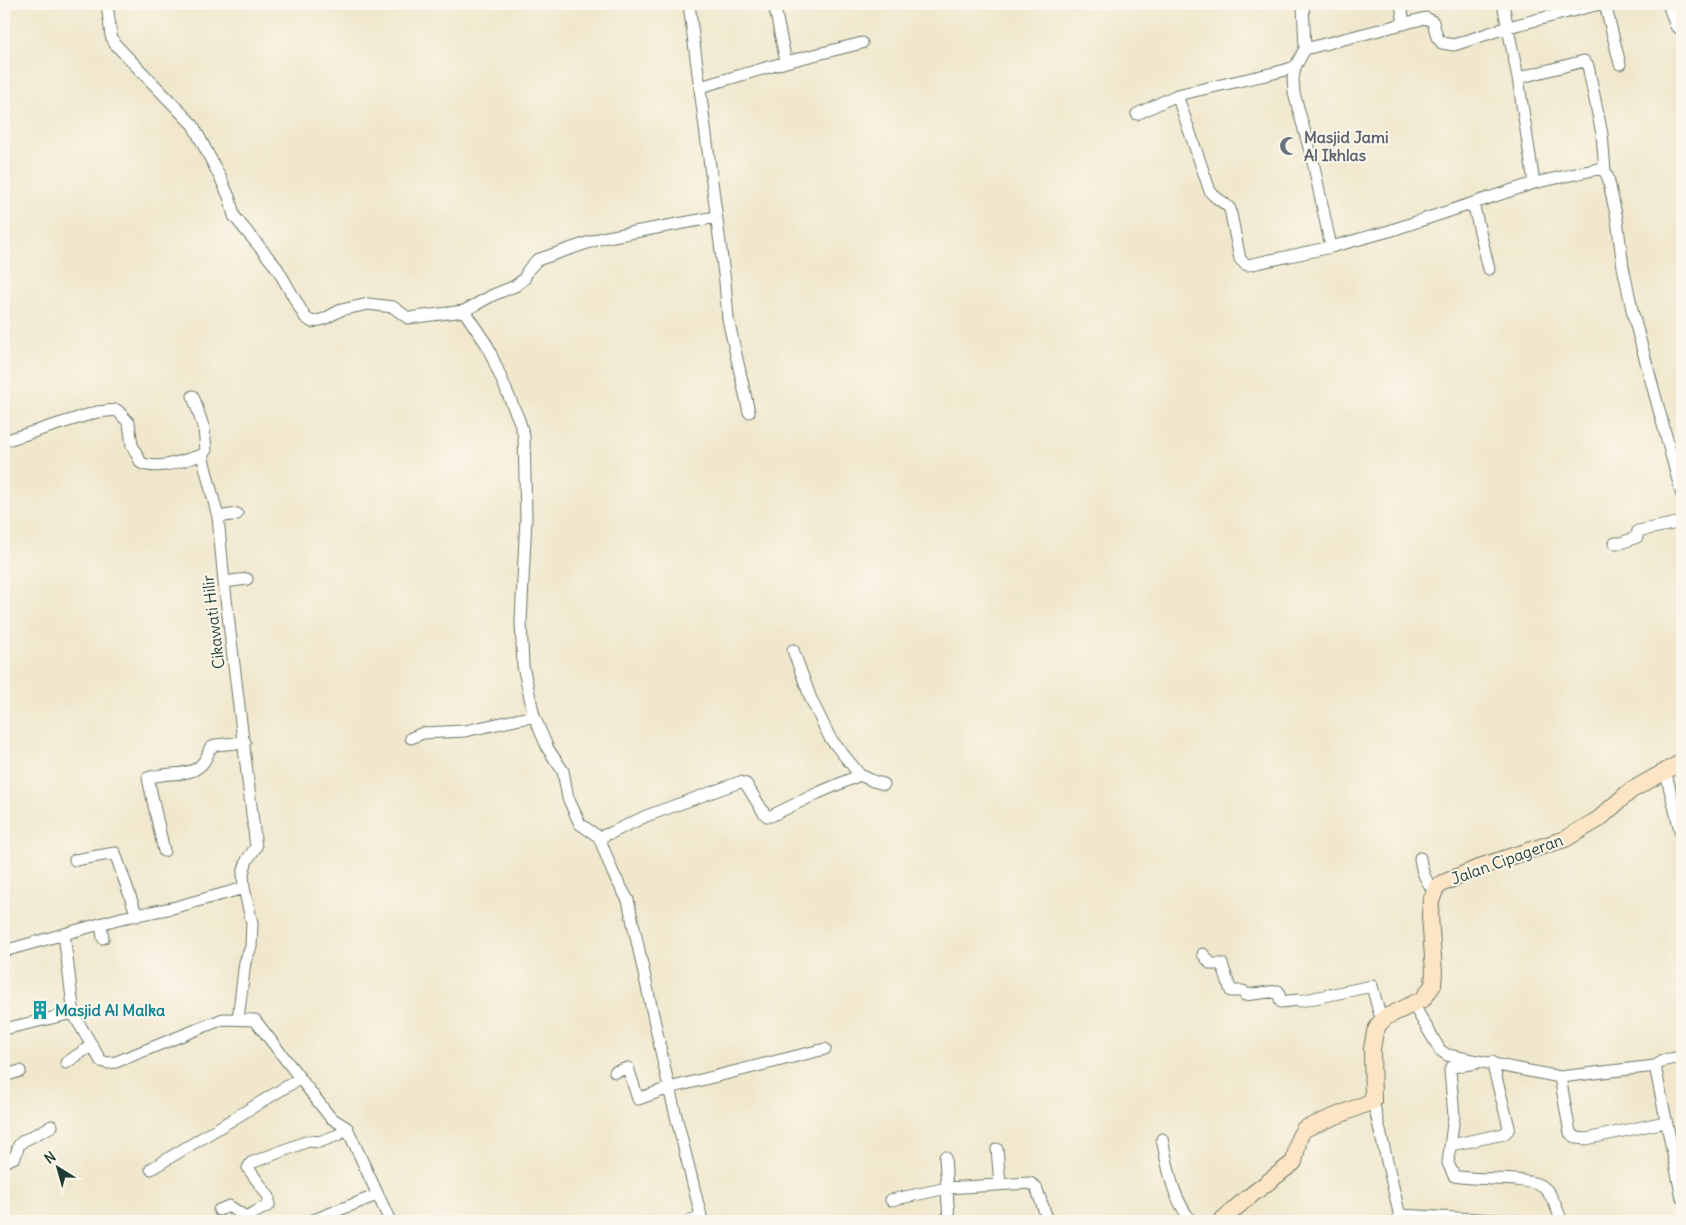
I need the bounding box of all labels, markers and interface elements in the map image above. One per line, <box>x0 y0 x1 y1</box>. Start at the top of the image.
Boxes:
place label: Masjid Jami Al Ikhlas <box>1304 127 1389 165</box>
mosque icon: Masjid Jami Al Ikhlas <box>1278 135 1300 157</box>
street label: Cikawati Hilir <box>197 573 229 670</box>
street label: Jalan Cipageran <box>1448 829 1566 889</box>
building icon: Masjid Al Malka <box>29 999 51 1021</box>
place label: Masjid Al Malka <box>55 1000 165 1020</box>
north arrow <box>32 1142 82 1192</box>
text: N <box>41 1148 59 1168</box>

